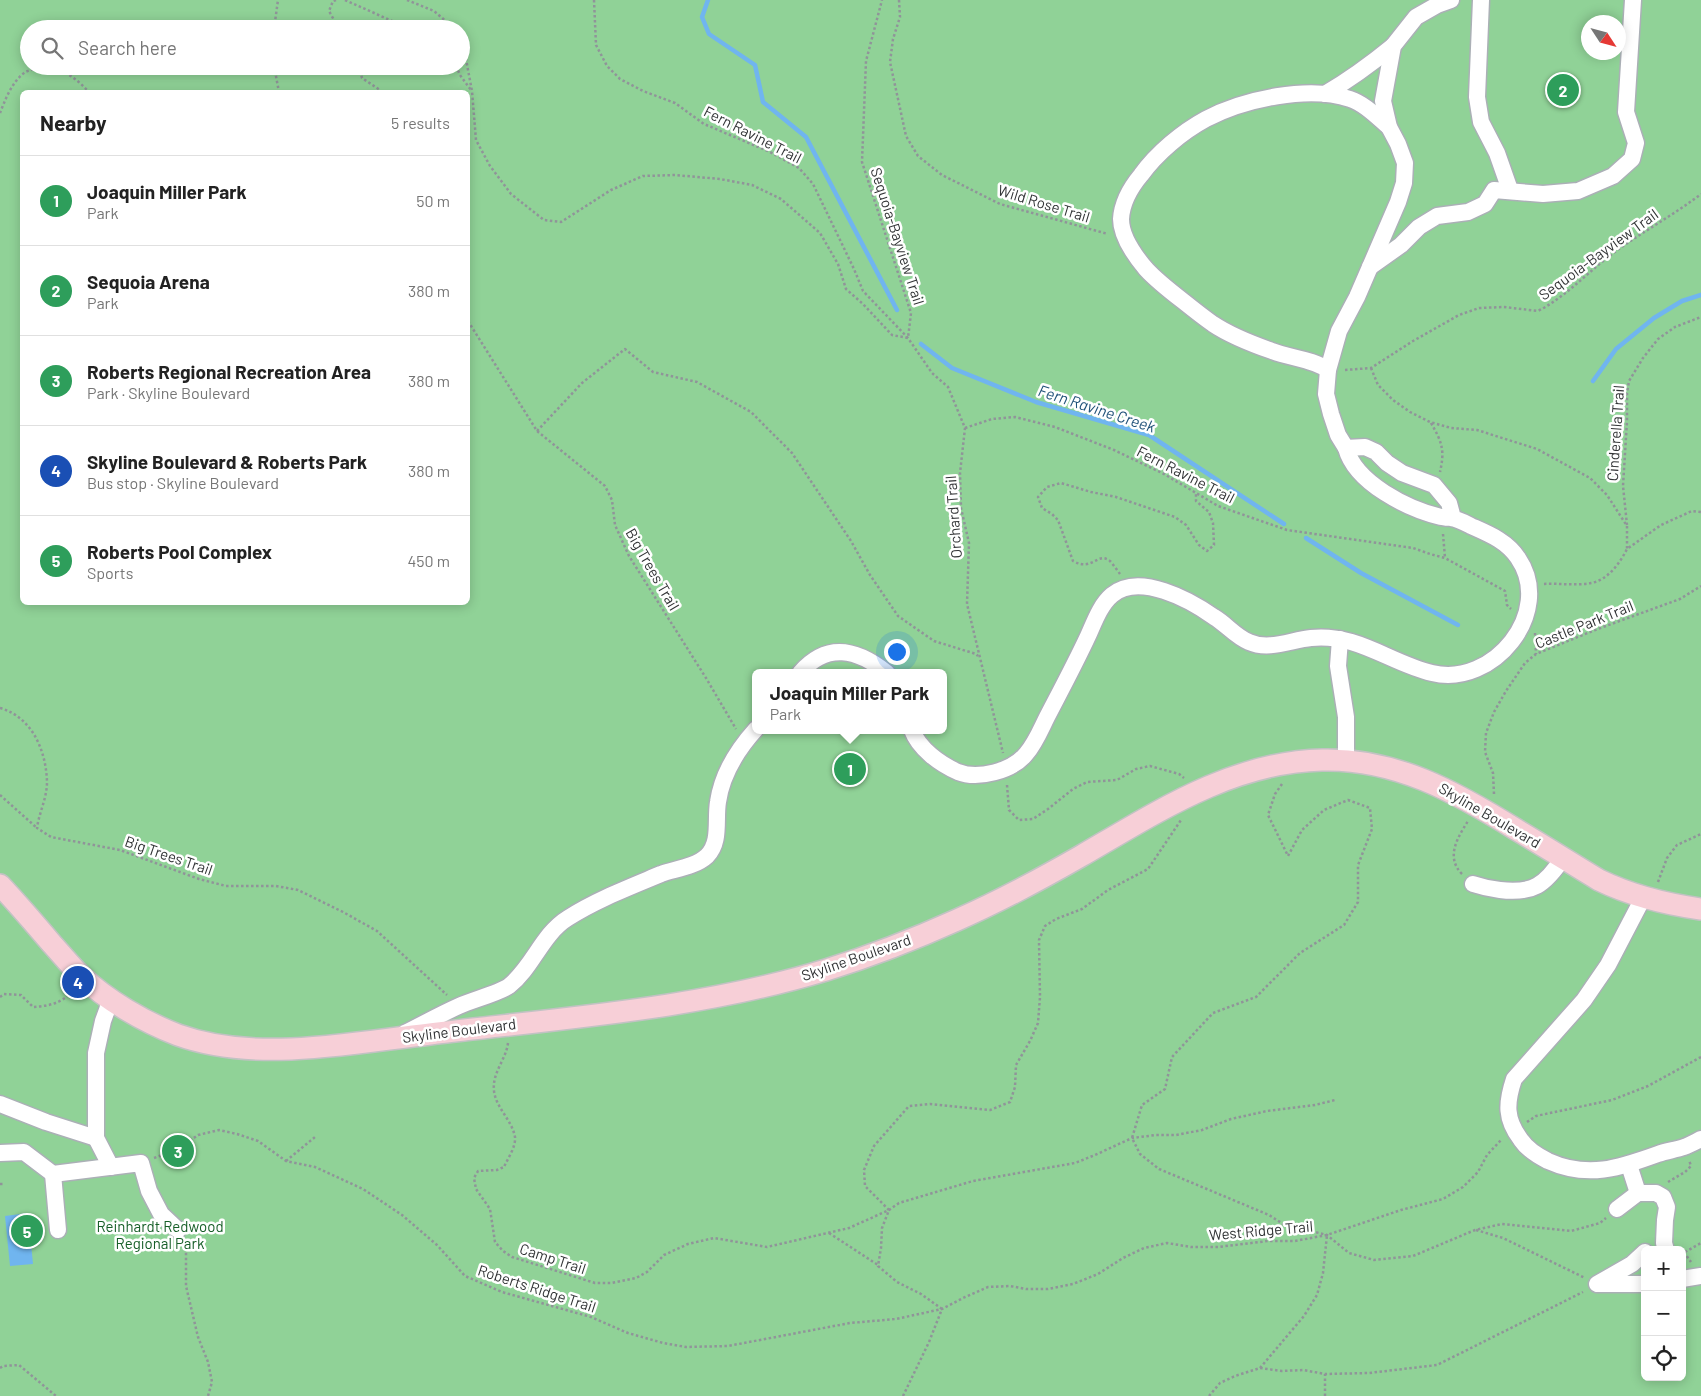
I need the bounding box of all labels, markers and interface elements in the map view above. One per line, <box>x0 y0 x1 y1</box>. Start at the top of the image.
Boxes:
north arrow <box>1581 15 1626 60</box>
search box <box>20 20 470 75</box>
icon: search <box>38 34 66 62</box>
text: Search here <box>78 36 177 59</box>
pin: 2 <box>1547 71 1579 109</box>
street label: Fern Ravine Trail <box>701 102 805 166</box>
text: Nearby <box>40 110 106 135</box>
text: 5 results <box>391 113 450 132</box>
street label: Sequoia-Bayview Trail <box>867 165 929 307</box>
text: Joaquin Miller Park <box>87 180 247 203</box>
street label: Wild Rose Trail <box>996 180 1092 226</box>
text: 1 <box>53 191 59 210</box>
text: 50 m <box>416 191 450 210</box>
text: Park <box>87 203 118 222</box>
street label: Sequoia-Bayview Trail <box>1535 205 1661 303</box>
text: Sequoia Arena <box>87 270 210 293</box>
text: 2 <box>52 281 60 300</box>
text: 380 m <box>408 281 450 300</box>
text: Park <box>87 293 118 312</box>
text: Roberts Regional Recreation Area <box>87 360 371 383</box>
text: 3 <box>52 371 60 390</box>
text: 380 m <box>408 371 450 390</box>
water label: Fern Ravine Creek <box>1036 380 1158 436</box>
text: Park · Skyline Boulevard <box>87 383 250 402</box>
street label: Cinderella Trail <box>1603 384 1627 482</box>
street label: Fern Ravine Trail <box>1134 442 1238 506</box>
text: Skyline Boulevard & Roberts Park <box>87 450 367 473</box>
text: 4 <box>51 461 61 480</box>
text: 380 m <box>408 461 450 480</box>
text: Bus stop · Skyline Boulevard <box>87 473 279 492</box>
street label: Orchard Trail <box>941 475 965 559</box>
street label: Big Trees Trail <box>622 525 684 613</box>
text: Roberts Pool Complex <box>87 540 272 563</box>
text: 5 <box>52 551 60 570</box>
text: 450 m <box>407 551 450 570</box>
text: Sports <box>87 563 133 582</box>
street label: Castle Park Trail <box>1532 596 1636 652</box>
your location <box>884 639 910 665</box>
popup <box>752 669 947 734</box>
text: Joaquin Miller Park <box>770 681 929 704</box>
text: Park <box>770 704 801 723</box>
pin: 1 <box>834 750 866 788</box>
street label: Skyline Boulevard <box>1436 779 1544 851</box>
street label: Big Trees Trail <box>123 832 215 878</box>
street label: Skyline Boulevard <box>799 930 913 984</box>
pin: 4 <box>62 963 94 1001</box>
street label: Skyline Boulevard <box>401 1014 517 1046</box>
pin: 3 <box>162 1132 194 1170</box>
pin: 5 <box>11 1212 43 1250</box>
street label: West Ridge Trail <box>1208 1216 1314 1244</box>
park label: Reinhardt Redwood Regional Park <box>96 1217 224 1252</box>
street label: Camp Trail <box>518 1239 588 1277</box>
map controls <box>1641 1246 1686 1381</box>
button: + <box>1641 1246 1686 1291</box>
street label: Roberts Ridge Trail <box>476 1260 598 1316</box>
button: − <box>1641 1291 1686 1336</box>
button: locate <box>1641 1336 1686 1381</box>

